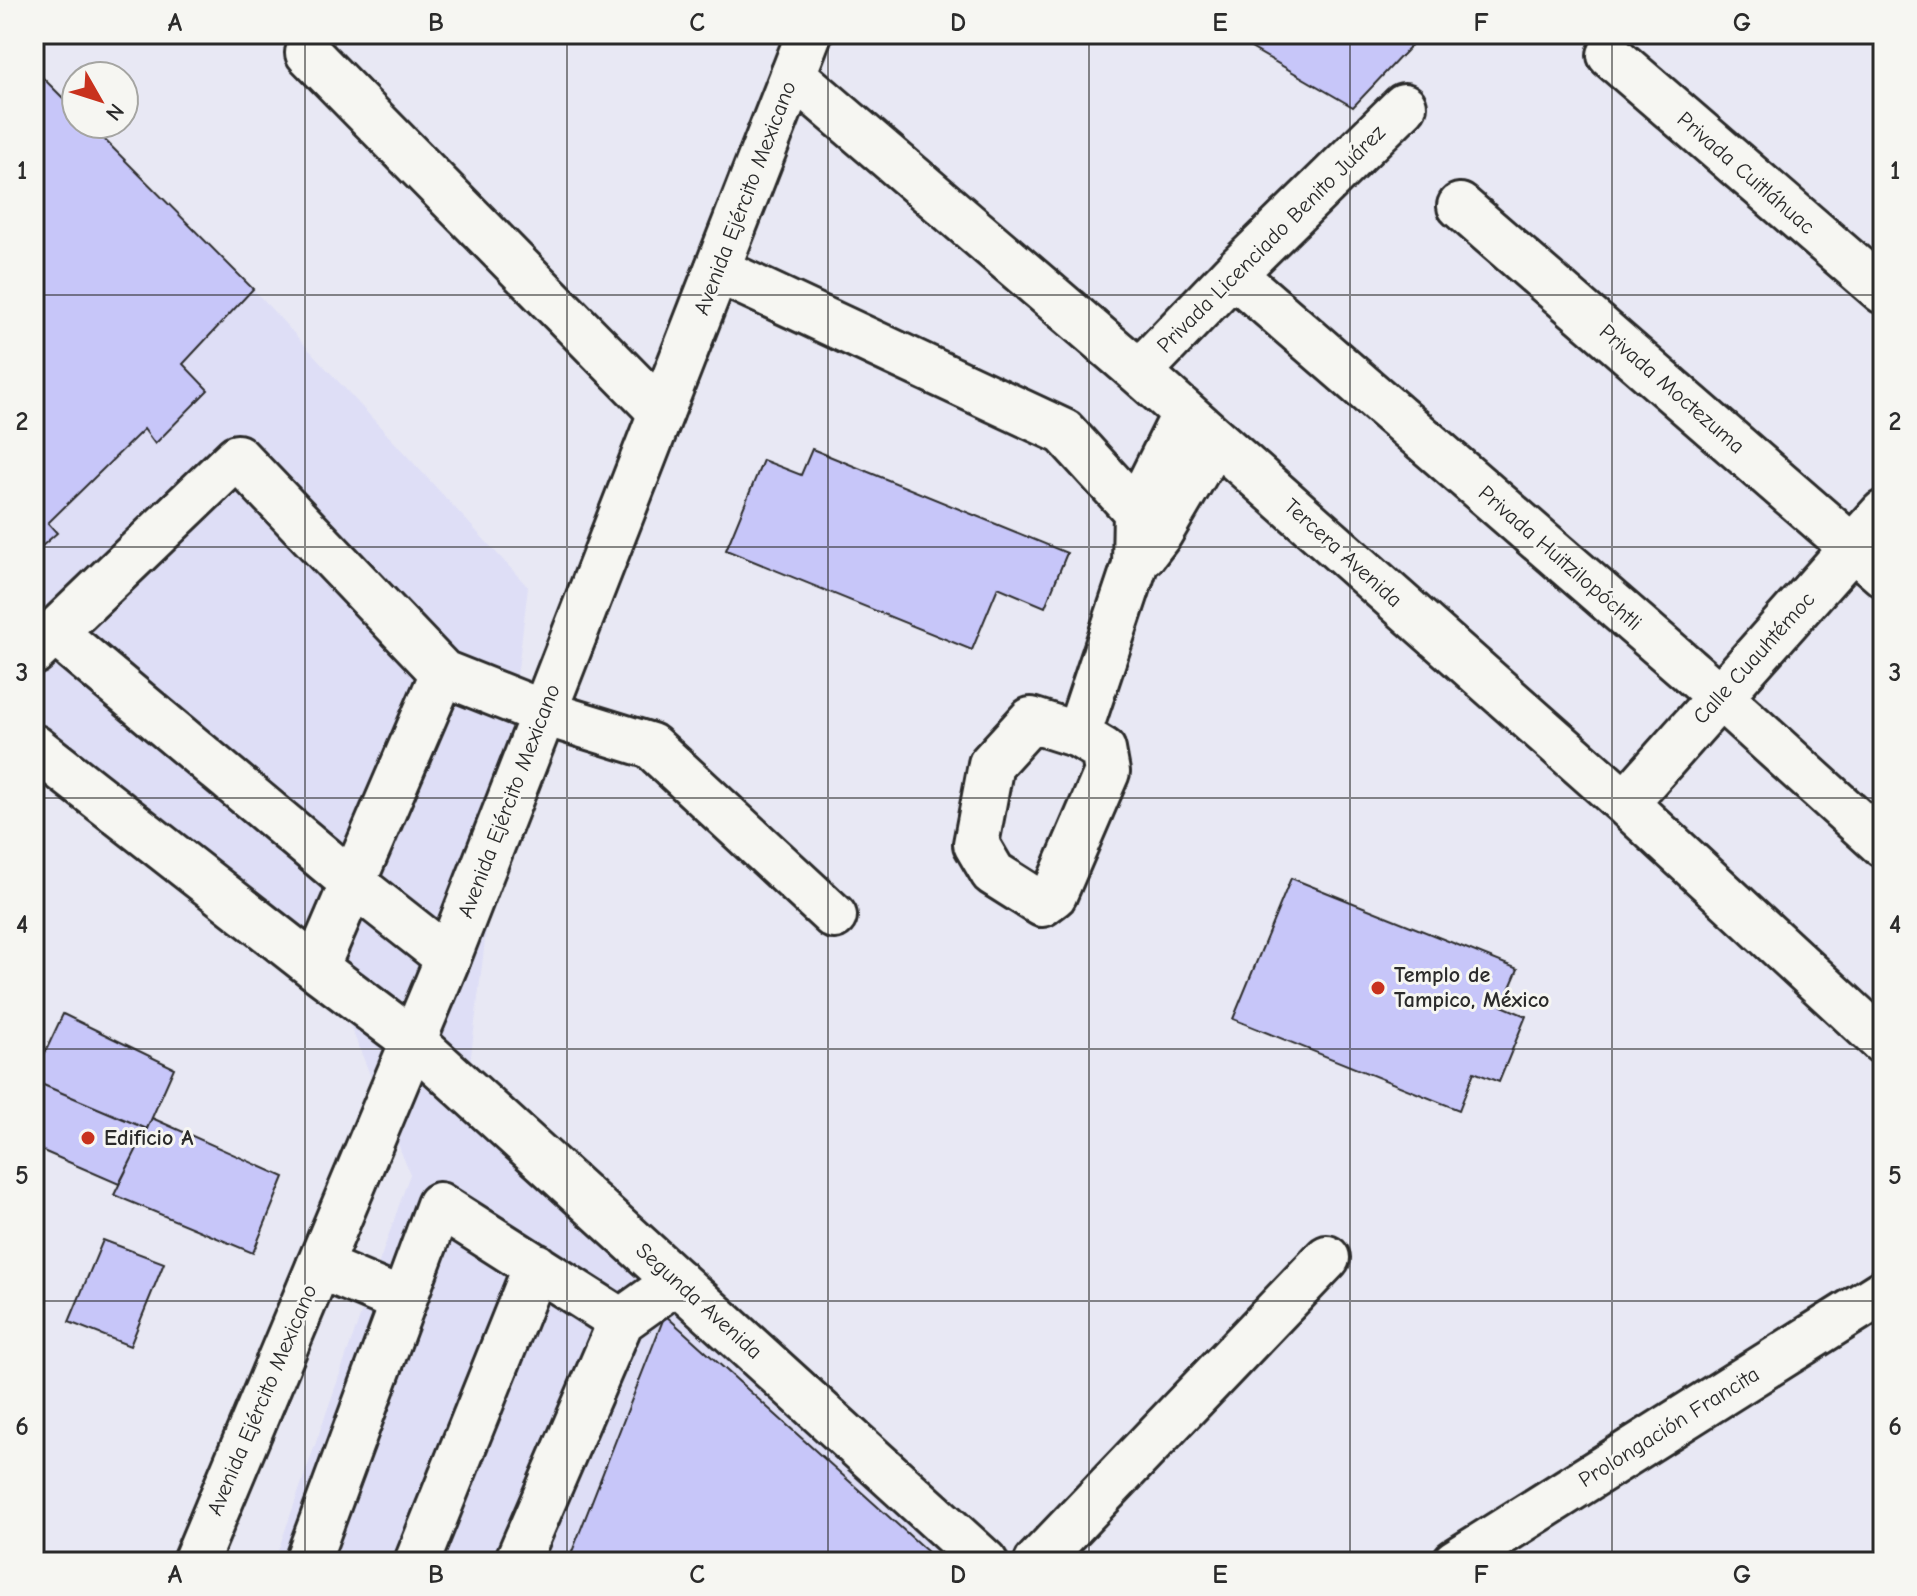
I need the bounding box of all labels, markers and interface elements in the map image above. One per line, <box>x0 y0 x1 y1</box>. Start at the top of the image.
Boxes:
text: A <box>168 8 183 38</box>
text: B <box>428 8 444 38</box>
text: C <box>689 8 705 38</box>
text: D <box>950 8 966 38</box>
text: E <box>1212 8 1228 38</box>
text: F <box>1473 8 1489 38</box>
text: G <box>1733 8 1751 38</box>
north arrow <box>60 60 140 140</box>
street label: Avenida Ejército Mexicano <box>688 77 802 319</box>
text: N <box>100 98 129 126</box>
street label: Privada Cuitláhuac <box>1672 106 1820 240</box>
street label: Privada Licenciado Benito Juárez <box>1152 119 1391 358</box>
text: 1 <box>17 156 27 186</box>
text: 1 <box>1890 156 1900 186</box>
street label: Privada Moctezuma <box>1594 319 1750 459</box>
text: 2 <box>16 407 28 437</box>
text: 2 <box>1889 407 1901 437</box>
street label: Privada Huitzilopóchtli <box>1473 480 1647 636</box>
street label: Tercera Avenida <box>1278 493 1408 613</box>
street label: Calle Cuauhtémoc <box>1688 586 1821 730</box>
text: 3 <box>16 658 28 688</box>
text: 3 <box>1889 658 1901 688</box>
street label: Avenida Ejército Mexicano <box>452 680 566 922</box>
text: 4 <box>16 910 28 940</box>
text: 4 <box>1889 910 1901 940</box>
place label: Templo de Tampico, México <box>1394 962 1549 1013</box>
marker: Templo de Tampico, México <box>1369 979 1387 997</box>
place label: Edificio A <box>104 1125 193 1151</box>
marker: Edificio A <box>79 1129 97 1147</box>
text: 5 <box>15 1161 29 1191</box>
text: 5 <box>1888 1161 1902 1191</box>
street label: Segunda Avenida <box>630 1237 768 1365</box>
street label: Avenida Ejército Mexicano <box>201 1281 323 1519</box>
street label: Prolongación Francita <box>1574 1361 1764 1493</box>
text: 6 <box>15 1412 29 1442</box>
text: 6 <box>1888 1412 1902 1442</box>
text: A <box>168 1560 183 1590</box>
text: B <box>428 1560 444 1590</box>
text: C <box>689 1560 705 1590</box>
text: D <box>950 1560 966 1590</box>
text: E <box>1212 1560 1228 1590</box>
text: F <box>1473 1560 1489 1590</box>
text: G <box>1733 1560 1751 1590</box>

